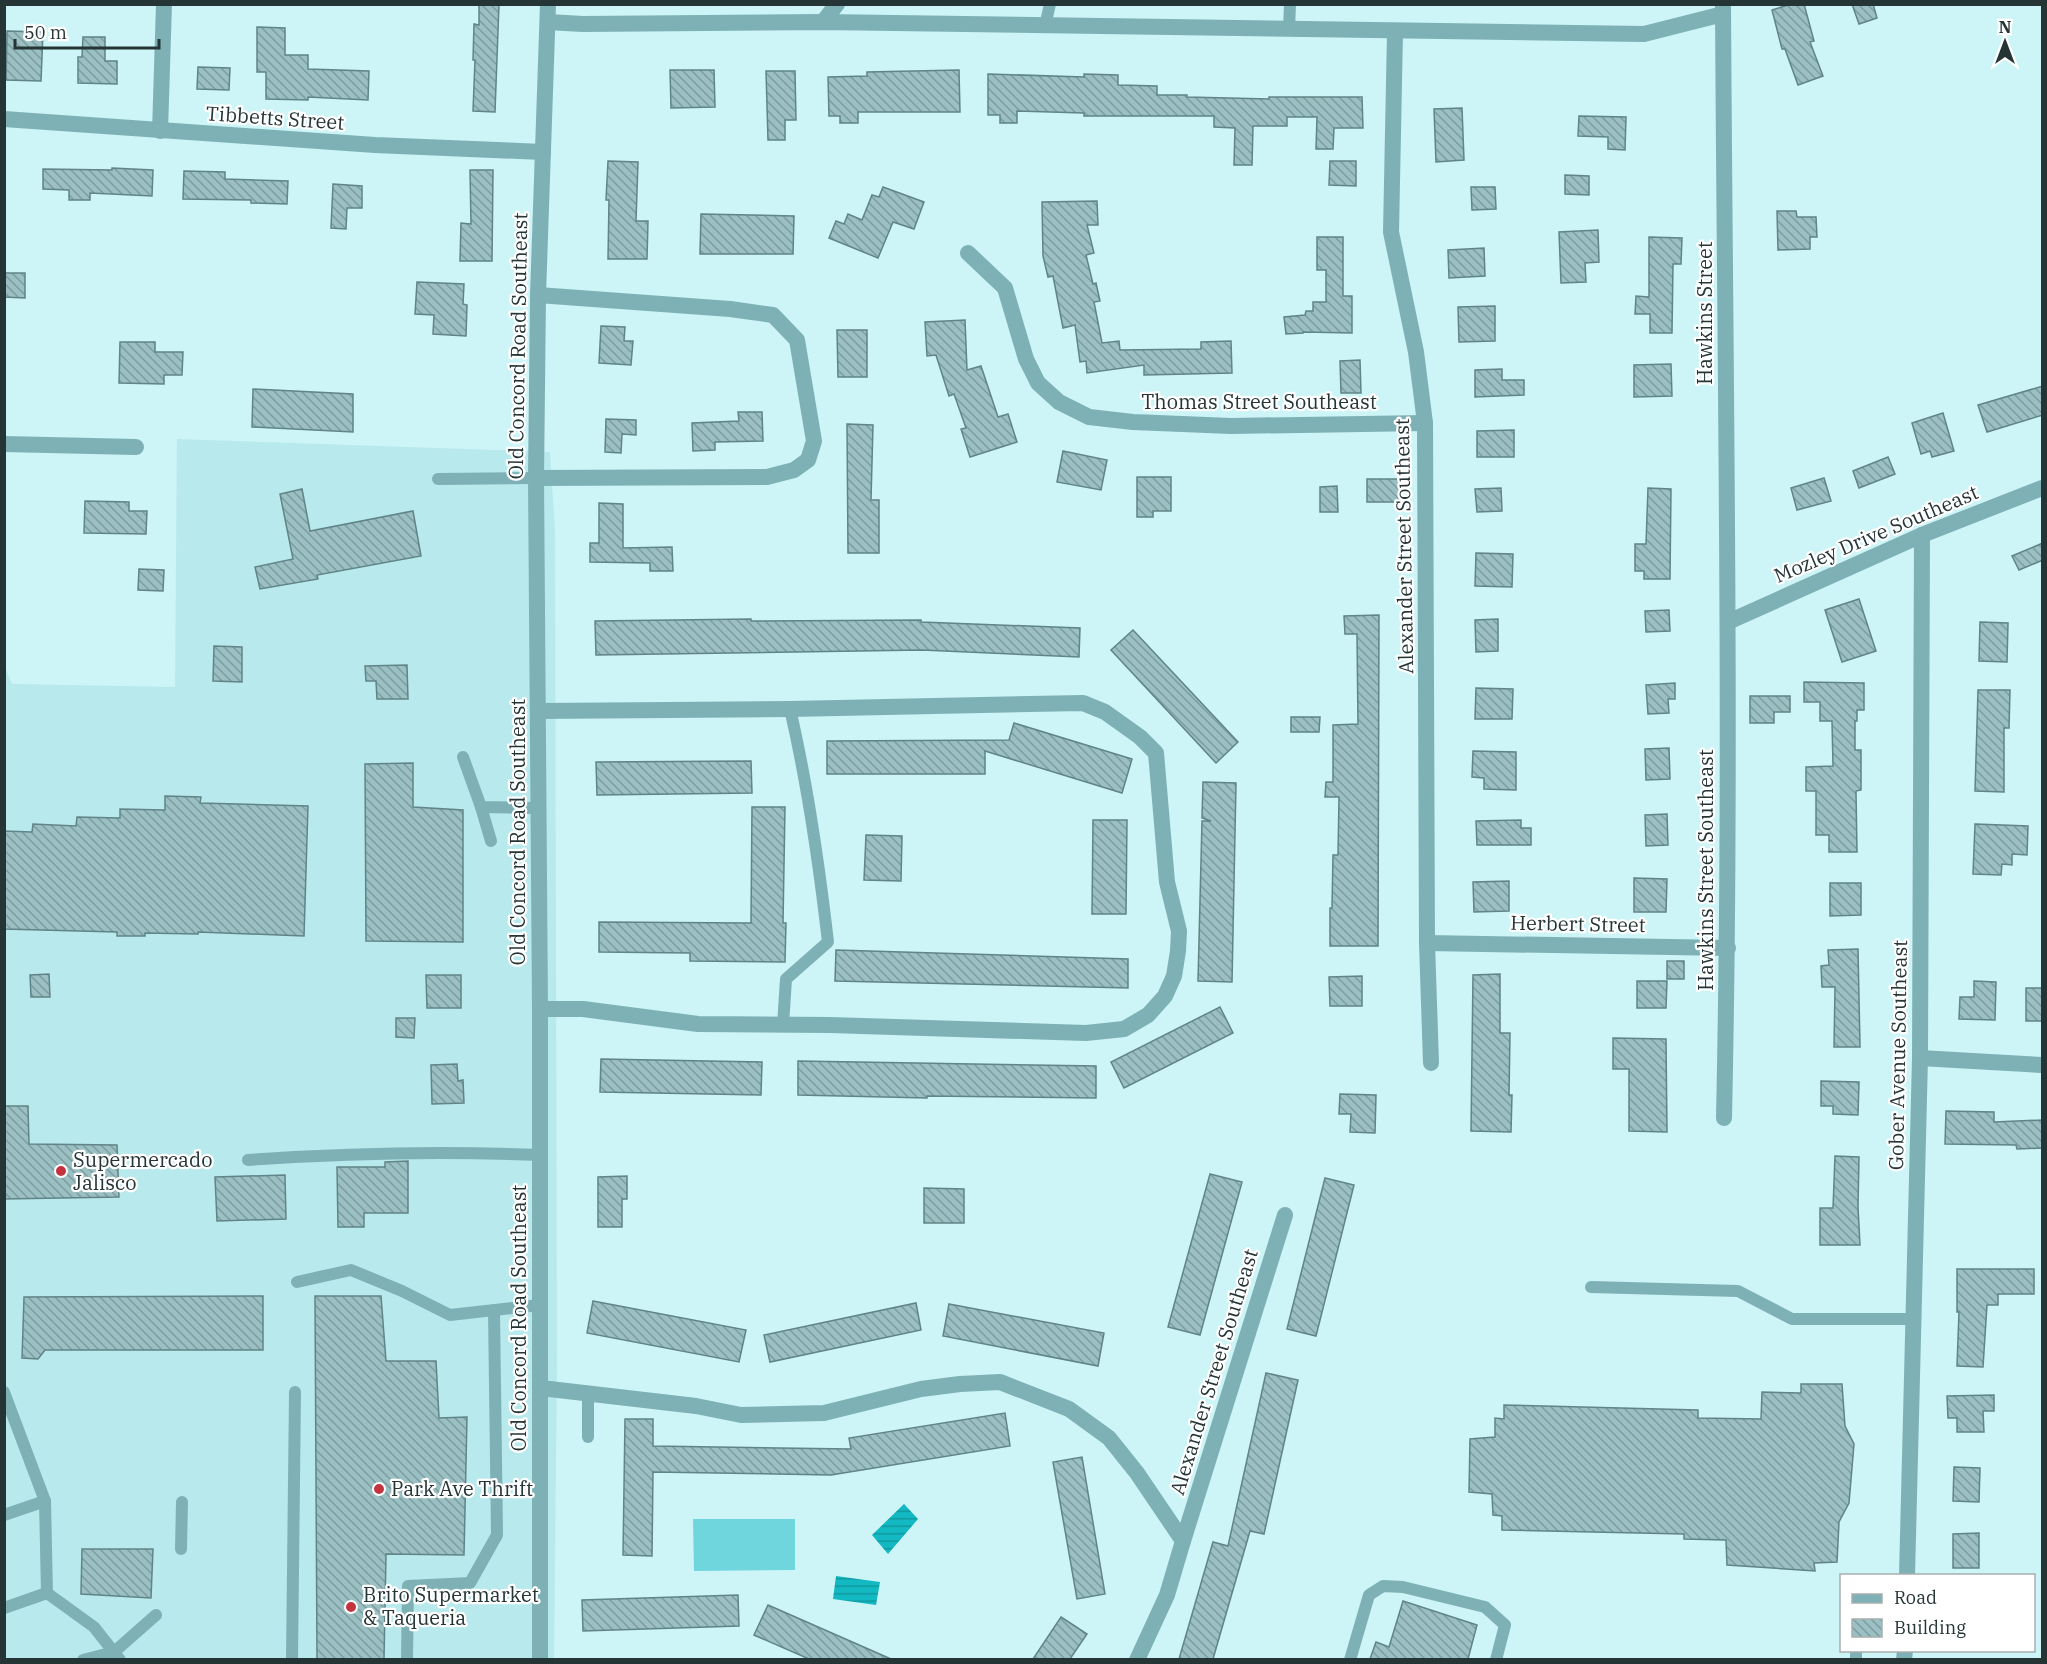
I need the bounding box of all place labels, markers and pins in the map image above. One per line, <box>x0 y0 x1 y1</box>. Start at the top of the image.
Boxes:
place label: Supermercado Jalisco <box>73 1146 212 1196</box>
marker: Supermercado Jalisco <box>54 1164 68 1178</box>
place label: Park Ave Thrift <box>391 1475 533 1502</box>
marker: Park Ave Thrift <box>372 1482 386 1496</box>
place label: Brito Supermarket & Taqueria <box>363 1581 539 1631</box>
marker: Brito Supermarket & Taqueria <box>344 1600 358 1614</box>

